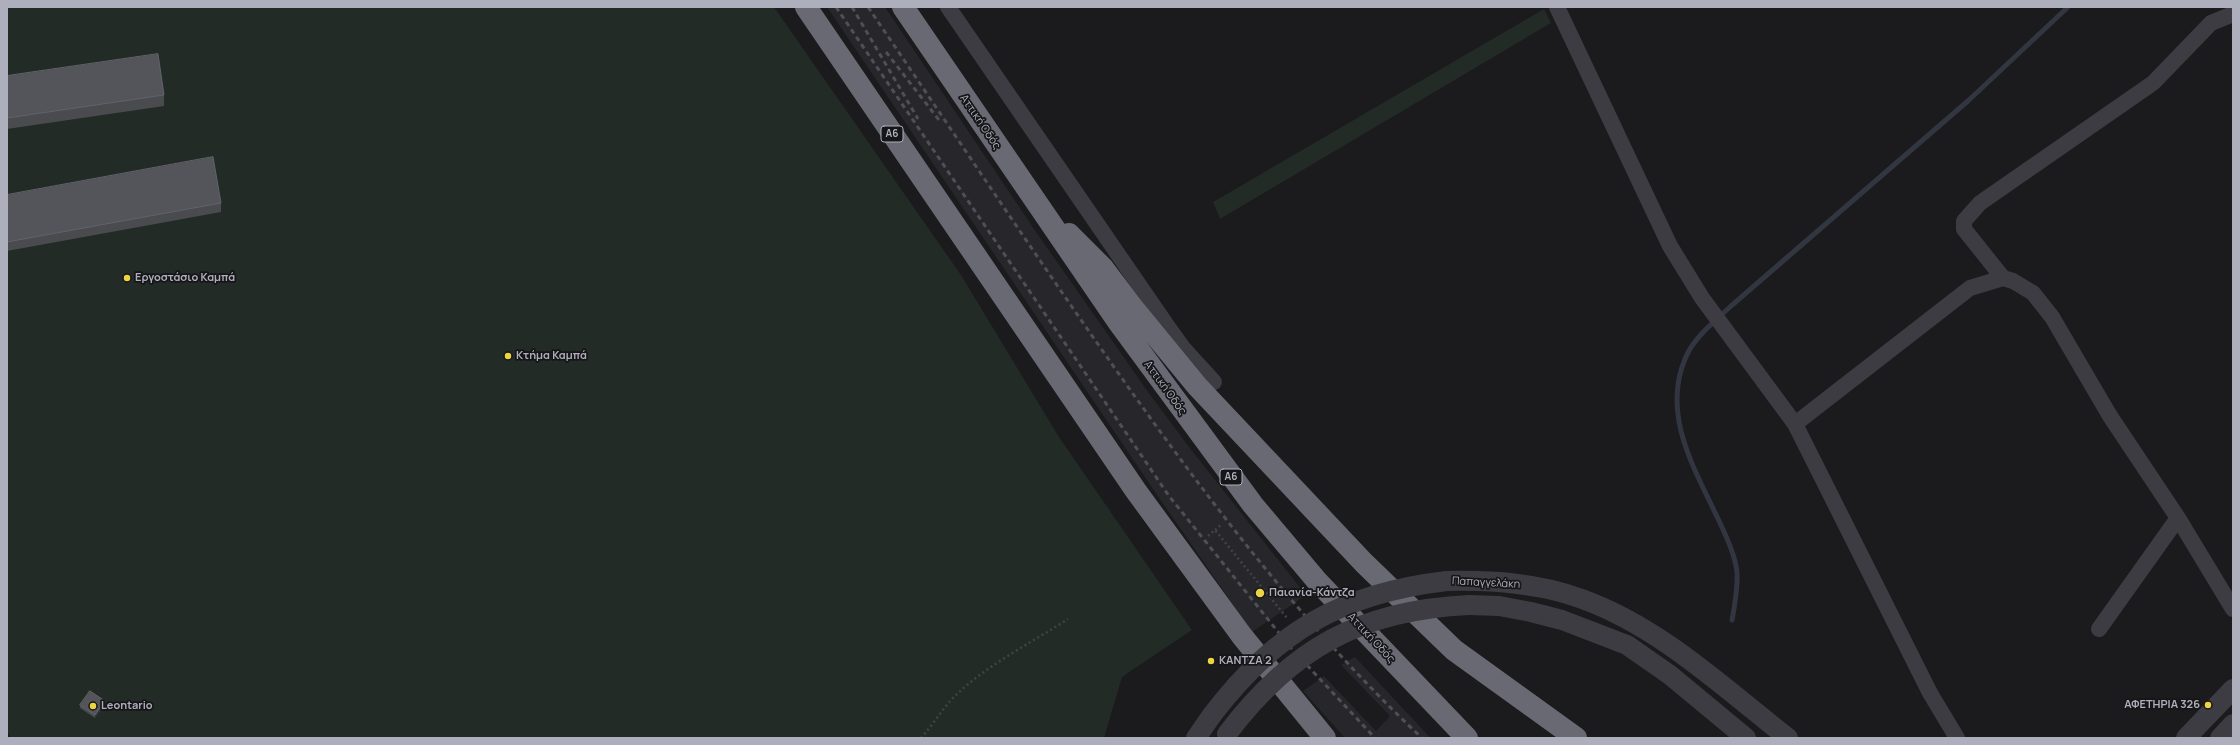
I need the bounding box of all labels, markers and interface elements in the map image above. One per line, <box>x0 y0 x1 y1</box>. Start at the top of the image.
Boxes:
street label: Αττική Οδός <box>957 92 1003 152</box>
road number: Α6 <box>881 126 903 142</box>
place label: Εργοστάσιο Καμπά <box>135 271 235 285</box>
marker: Εργοστάσιο Καμπά <box>122 273 132 283</box>
place label: Kτήμα Καμπά <box>516 349 587 363</box>
marker: Kτήμα Καμπά <box>503 351 513 361</box>
street label: Αττική Οδός <box>1141 358 1189 418</box>
road number: Α6 <box>1220 469 1242 485</box>
street label: Παπαγγελάκη <box>1451 575 1521 591</box>
place label: Παιανία-Κάντζα <box>1269 586 1355 600</box>
marker: Παιανία-Κάντζα <box>1254 587 1266 599</box>
street label: Αττική Οδός <box>1345 610 1397 666</box>
place label: ΚΑΝΤΖΑ 2 <box>1219 654 1271 668</box>
marker: ΚΑΝΤΖΑ 2 <box>1206 656 1216 666</box>
place label: ΑΦΕΤΗΡΙΑ 326 <box>2124 698 2200 712</box>
place label: Leontario <box>101 699 153 713</box>
marker: ΑΦΕΤΗΡΙΑ 326 <box>2203 700 2213 710</box>
marker: Leontario <box>88 701 98 711</box>

